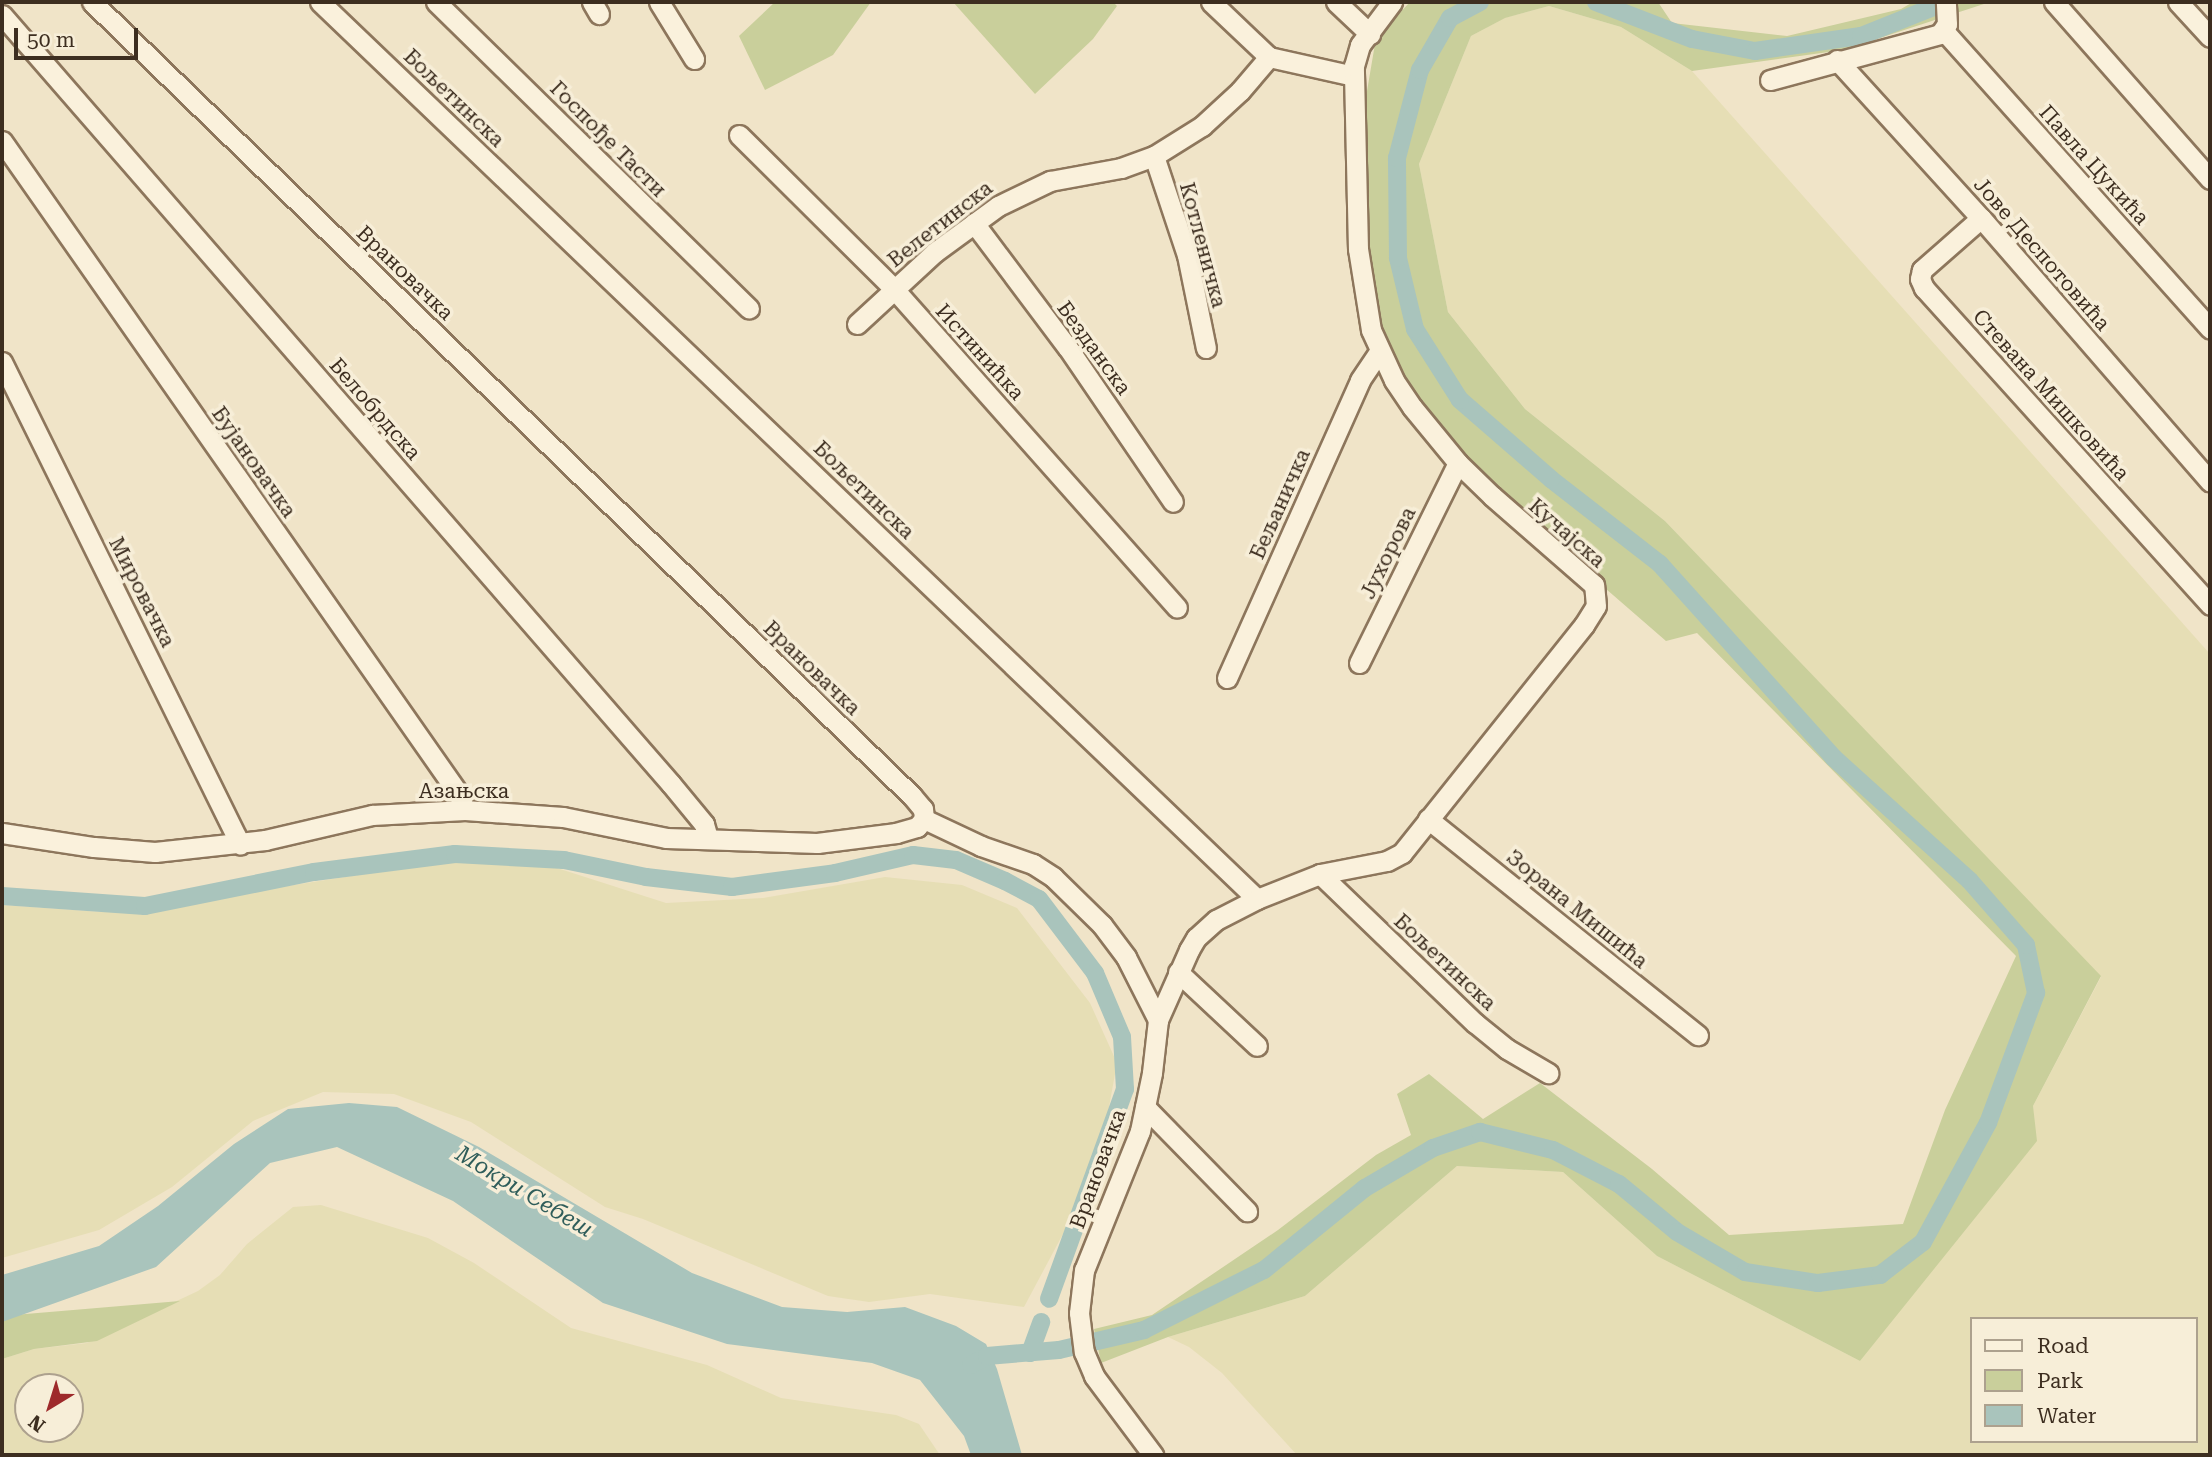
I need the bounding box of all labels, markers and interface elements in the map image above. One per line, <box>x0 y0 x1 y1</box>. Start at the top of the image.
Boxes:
scale bar <box>18 14 142 58</box>
text: 50 m <box>27 28 75 52</box>
street label: Бољетинска <box>398 44 510 152</box>
street label: Госпође Тасти <box>545 76 671 202</box>
street label: Павла Цукића <box>2034 100 2154 230</box>
street label: Јове Деспотовића <box>1968 172 2116 336</box>
street label: Велетинска <box>883 175 997 273</box>
street label: Котленичка <box>1174 180 1232 310</box>
street label: Врановачка <box>351 220 459 326</box>
street label: Безданска <box>1052 296 1136 400</box>
street label: Истинићка <box>930 299 1030 405</box>
street label: Стевана Мишковића <box>1967 304 2135 486</box>
street label: Белобрдска <box>324 353 426 465</box>
street label: Бујановачка <box>206 402 302 522</box>
street label: Бољетинска <box>808 436 920 544</box>
street label: Бељаничка <box>1244 445 1316 563</box>
street label: Кучајска <box>1524 493 1610 573</box>
street label: Јухорова <box>1355 503 1421 603</box>
street label: Мировачка <box>103 533 181 651</box>
street label: Врановачка <box>758 615 866 721</box>
street label: Азањска <box>419 778 509 804</box>
street label: Зорана Мишића <box>1501 844 1653 974</box>
street label: Бољетинска <box>1389 908 1501 1016</box>
street label: Врановачка <box>1065 1106 1131 1232</box>
water label: Мокри Себеш <box>451 1140 597 1244</box>
legend <box>1970 1317 2198 1443</box>
text: Road <box>2037 1334 2089 1358</box>
text: Park <box>2037 1369 2083 1393</box>
north arrow <box>14 1373 84 1443</box>
text: Water <box>2037 1404 2096 1428</box>
text: N <box>24 1410 50 1437</box>

